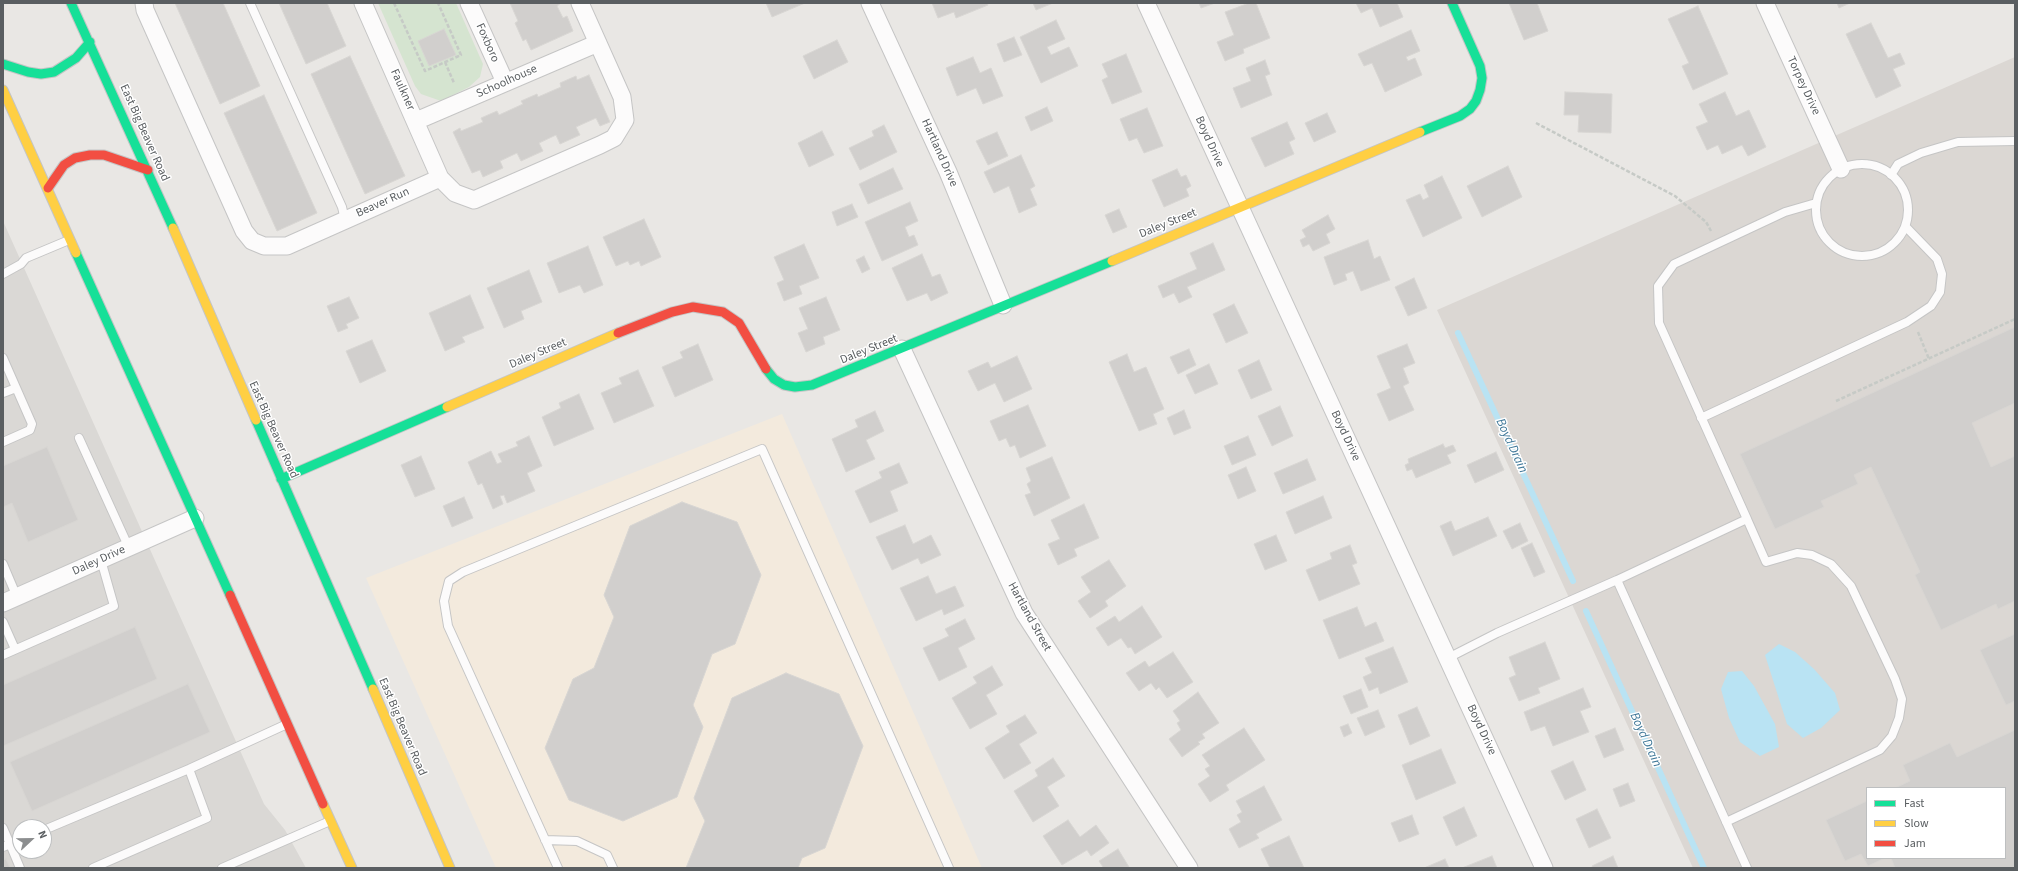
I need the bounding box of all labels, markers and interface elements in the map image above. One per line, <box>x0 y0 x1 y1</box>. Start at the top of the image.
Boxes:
street label: Foxboro <box>472 21 502 65</box>
street label: Torpey Drive <box>1783 54 1823 118</box>
street label: Schoolhouse <box>474 62 540 102</box>
street label: Faulkner <box>387 67 417 113</box>
street label: East Big Beaver Road <box>116 82 172 184</box>
street label: Boyd Drive <box>1191 114 1227 170</box>
street label: Hartland Drive <box>918 117 960 189</box>
street label: Beaver Run <box>354 185 412 221</box>
street label: Daley Street <box>1137 206 1199 242</box>
street label: Daley Street <box>838 332 900 368</box>
street label: Daley Street <box>507 336 569 372</box>
street label: East Big Beaver Road <box>245 379 301 481</box>
street label: Boyd Drive <box>1327 408 1363 464</box>
water label: Boyd Drain <box>1492 416 1530 476</box>
street label: Daley Drive <box>70 543 128 579</box>
street label: Hartland Street <box>1004 580 1054 654</box>
street label: East Big Beaver Road <box>375 676 429 778</box>
street label: Boyd Drive <box>1463 702 1499 758</box>
water label: Boyd Drain <box>1626 710 1664 770</box>
legend <box>1866 787 2006 859</box>
text: Fast <box>1904 795 1924 812</box>
text: Slow <box>1904 815 1929 832</box>
north arrow <box>12 819 52 859</box>
text: N <box>34 828 51 841</box>
text: Jam <box>1904 835 1926 852</box>

